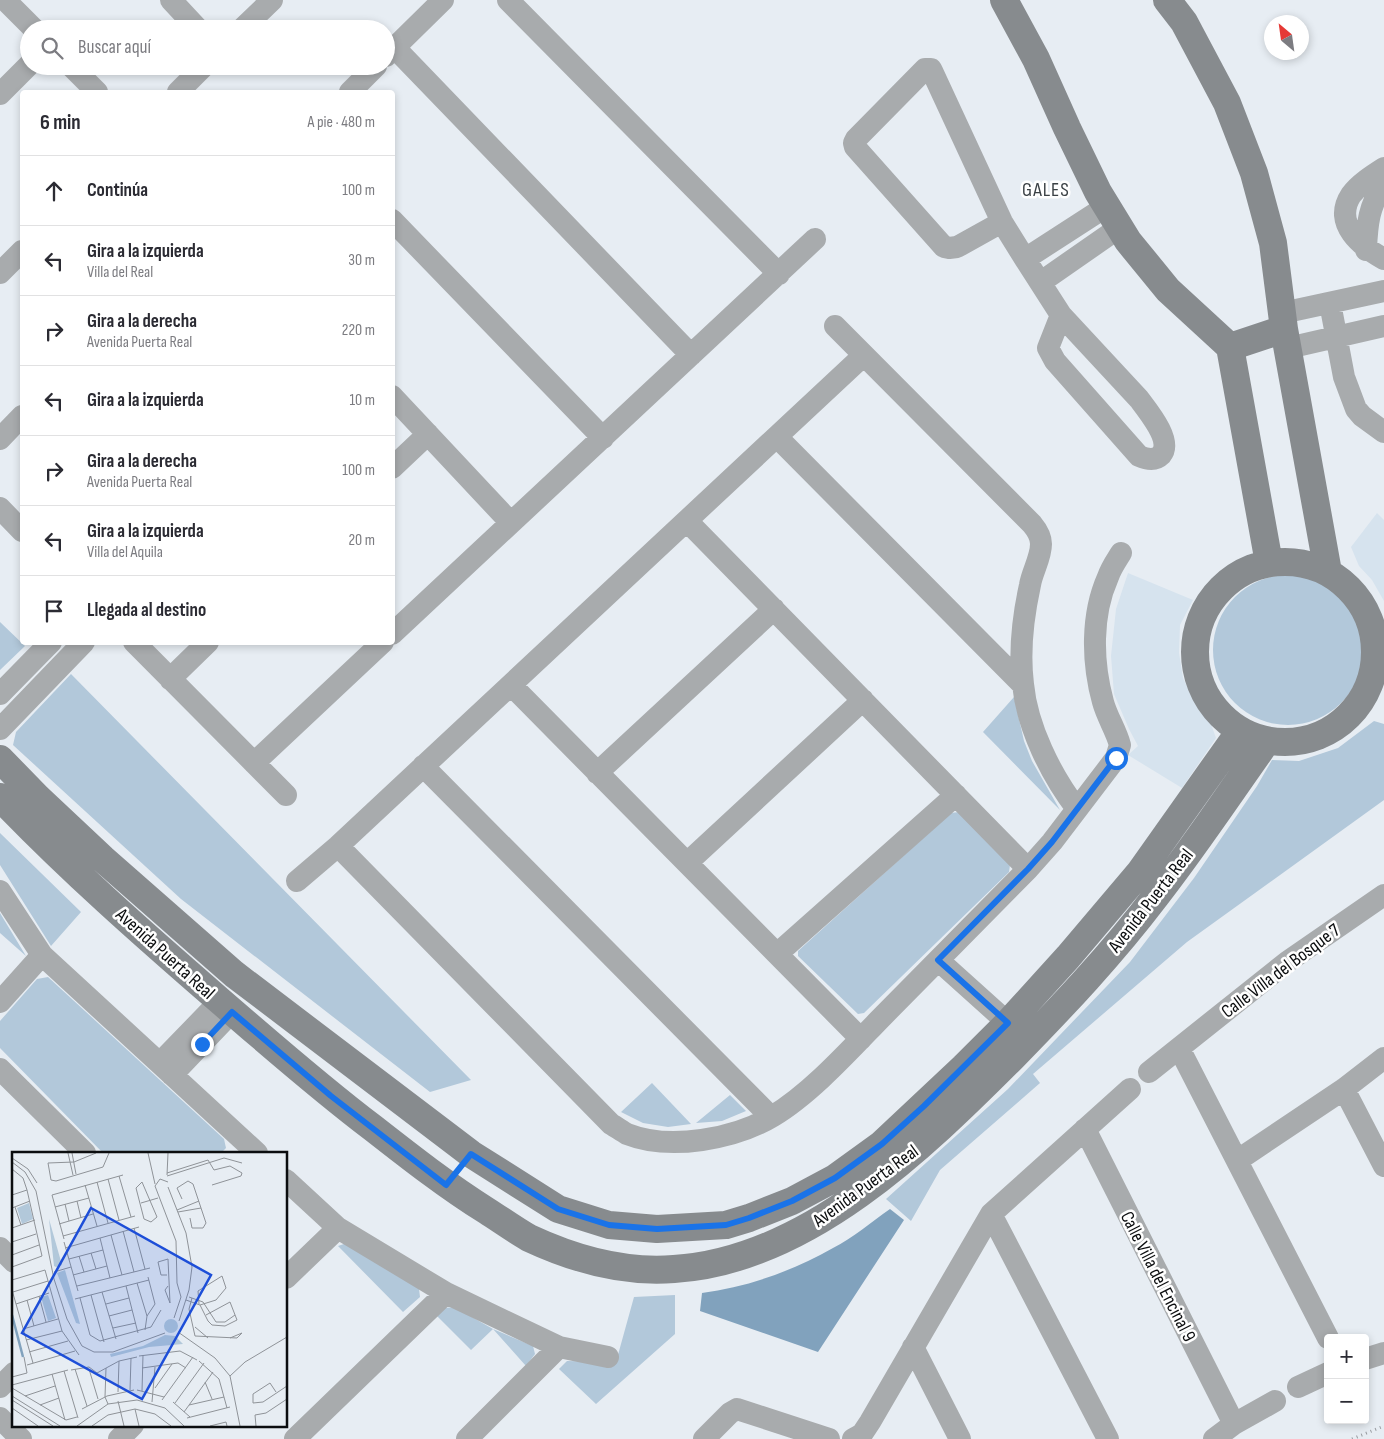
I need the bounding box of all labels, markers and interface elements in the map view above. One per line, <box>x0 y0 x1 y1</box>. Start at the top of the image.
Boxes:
north arrow <box>1264 15 1309 60</box>
search box <box>20 20 395 75</box>
icon: search <box>38 34 66 62</box>
text: Buscar aquí <box>78 36 151 59</box>
text: 6 min <box>40 110 81 135</box>
text: A pie · 480 m <box>308 113 375 132</box>
icon: ahead <box>40 177 68 205</box>
district label: GALES <box>1022 178 1070 202</box>
text: Continúa <box>87 179 148 202</box>
text: 100 m <box>342 181 375 200</box>
text: Gira a la izquierda <box>87 240 204 263</box>
icon: left <box>40 247 68 275</box>
text: 30 m <box>348 251 375 270</box>
text: Villa del Real <box>87 263 153 282</box>
text: Gira a la derecha <box>87 310 197 333</box>
icon: right <box>40 317 68 345</box>
text: 220 m <box>342 321 375 340</box>
text: Avenida Puerta Real <box>87 333 192 352</box>
icon: left <box>40 387 68 415</box>
text: Gira a la izquierda <box>87 389 204 412</box>
text: 10 m <box>349 391 375 410</box>
text: Gira a la derecha <box>87 450 197 473</box>
icon: right <box>40 457 68 485</box>
text: 100 m <box>342 461 375 480</box>
text: Avenida Puerta Real <box>87 473 192 492</box>
text: Gira a la izquierda <box>87 520 204 543</box>
icon: left <box>40 527 68 555</box>
text: 20 m <box>348 531 375 550</box>
text: Villa del Aquila <box>87 543 163 562</box>
icon: arrive <box>40 597 68 625</box>
text: Llegada al destino <box>87 599 206 622</box>
route start <box>1105 747 1128 770</box>
street label: Avenida Puerta Real <box>1103 845 1199 958</box>
street label: Avenida Puerta Real <box>110 903 219 1004</box>
street label: Calle Villa del Bosque 7 <box>1217 919 1345 1023</box>
route end <box>191 1033 214 1056</box>
street label: Avenida Puerta Real <box>808 1140 923 1233</box>
inset map <box>12 1152 288 1426</box>
street label: Calle Villa del Encinal 9 <box>1115 1208 1200 1346</box>
map controls <box>1324 1334 1369 1424</box>
button: + <box>1324 1334 1369 1379</box>
button: − <box>1324 1379 1369 1424</box>

